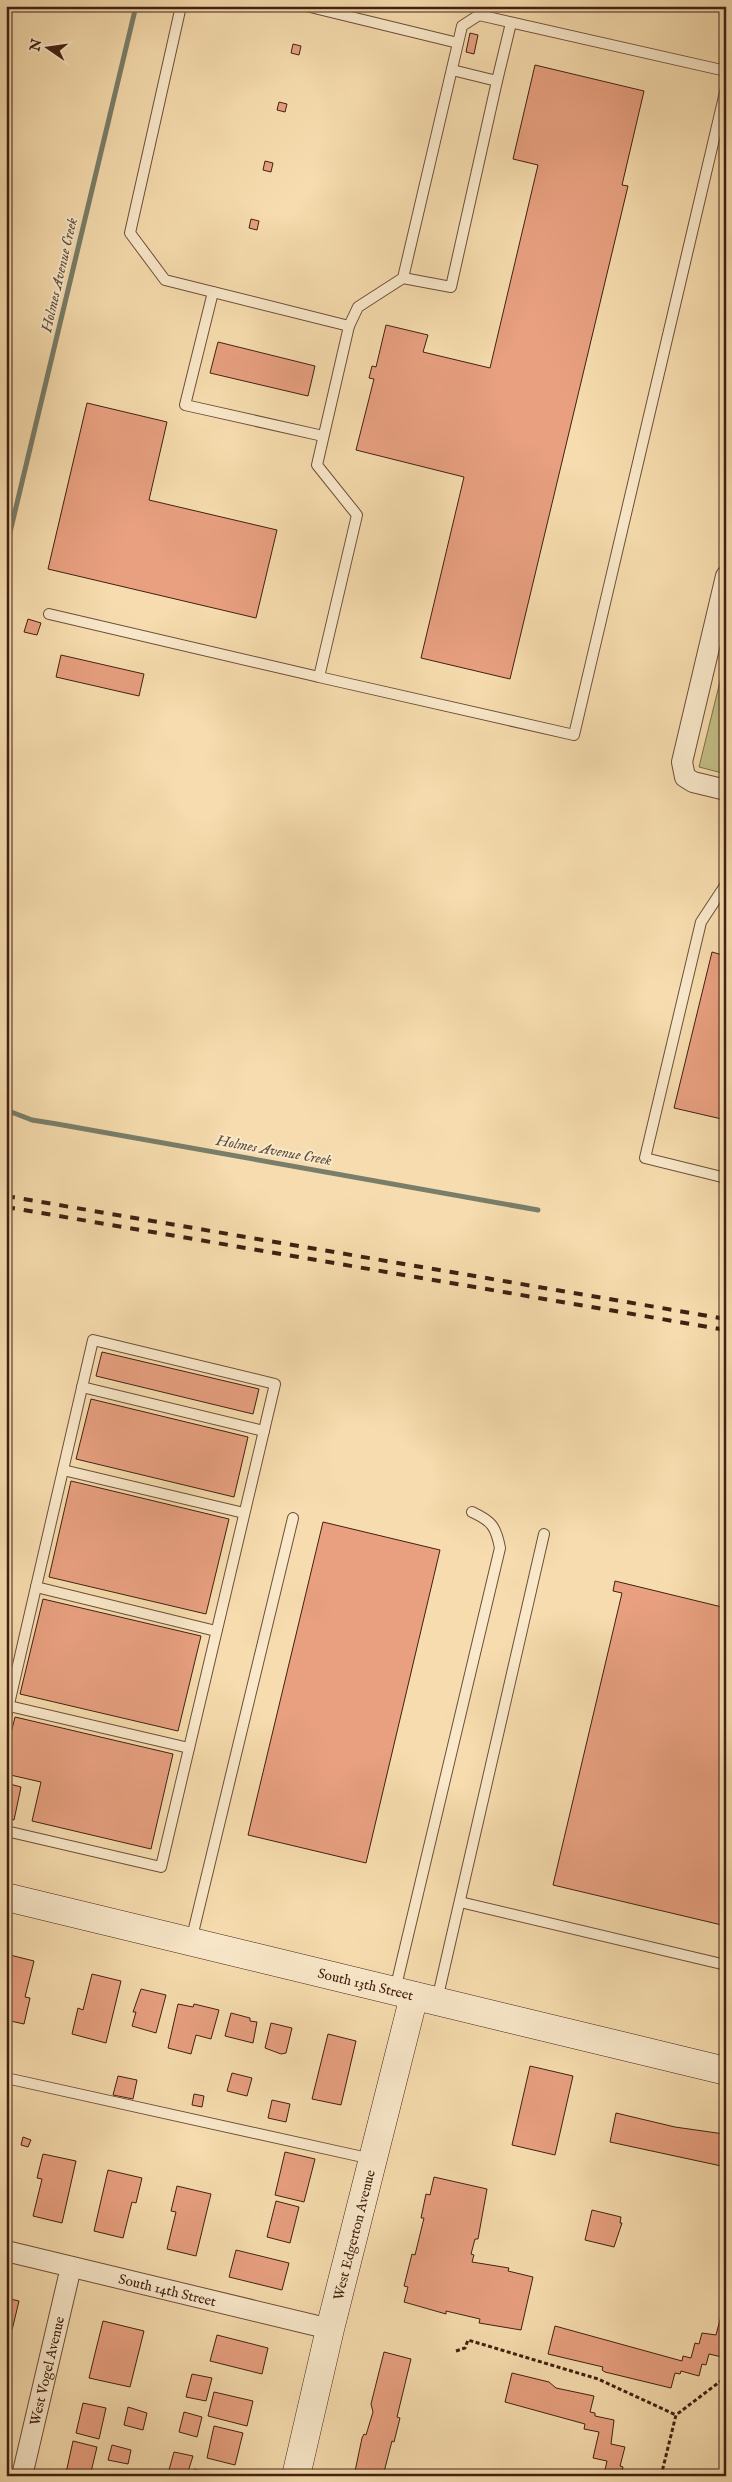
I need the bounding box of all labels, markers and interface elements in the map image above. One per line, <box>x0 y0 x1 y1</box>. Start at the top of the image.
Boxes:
north arrow <box>22 22 72 72</box>
text: N <box>26 37 46 54</box>
water label: Holmes Avenue Creek <box>37 216 82 335</box>
water label: Holmes Avenue Creek <box>214 1131 333 1170</box>
street label: South 13th Street <box>316 1965 415 2005</box>
street label: West Edgerton Avenue <box>330 2167 380 2302</box>
street label: South 14th Street <box>117 2270 218 2311</box>
street label: West Vogel Avenue <box>26 2314 69 2427</box>

